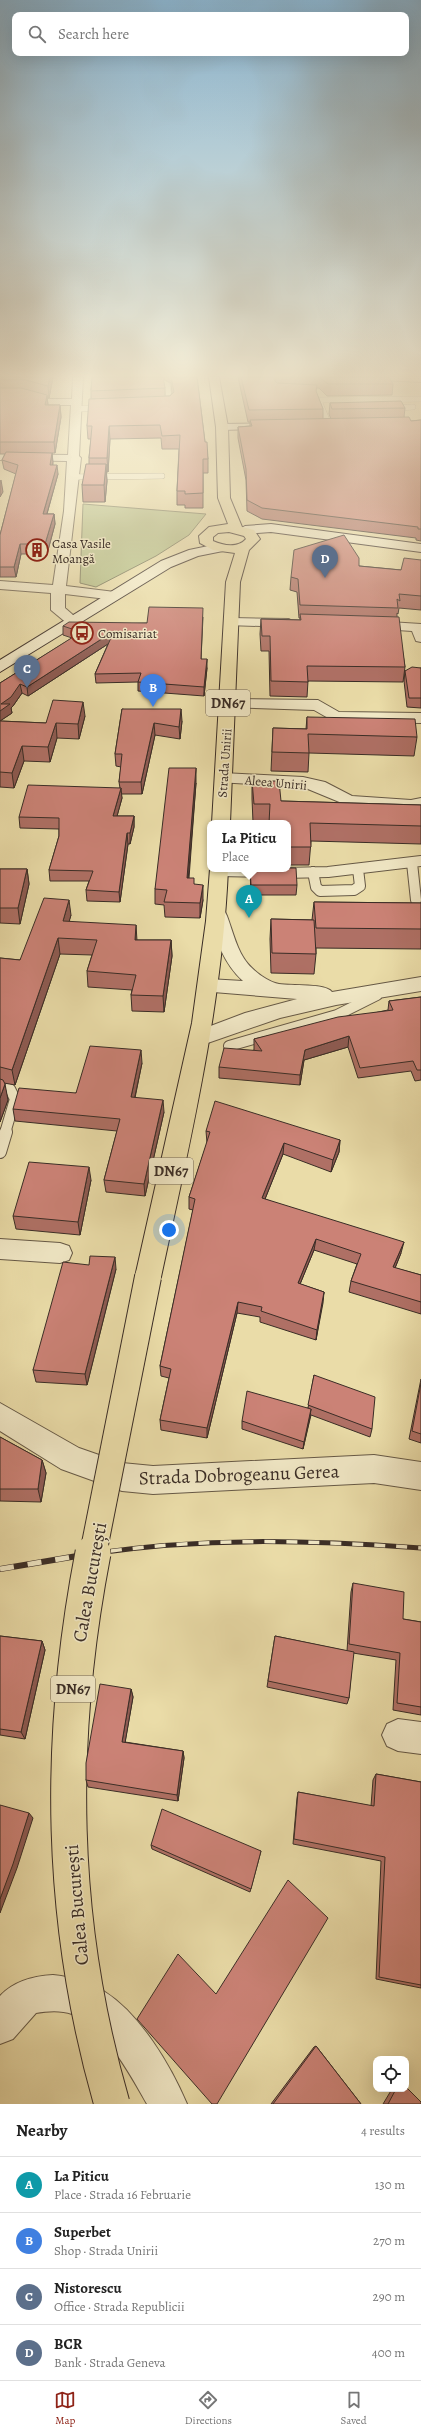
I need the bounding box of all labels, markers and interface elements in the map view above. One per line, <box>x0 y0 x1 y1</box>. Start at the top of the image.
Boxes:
search box <box>12 12 409 56</box>
icon: search <box>26 23 48 45</box>
text: Search here <box>58 24 129 44</box>
place label: Casa Vasile Moangă <box>52 535 111 567</box>
building icon: Casa Vasile Moangă <box>24 537 50 563</box>
pin: D <box>312 545 338 578</box>
bus stop icon: Comisariat <box>69 620 95 646</box>
place label: Comisariat <box>98 625 158 642</box>
pin: C <box>14 655 40 688</box>
pin: B <box>140 674 166 707</box>
road number: DN67 <box>206 690 250 716</box>
street label: Strada Unirii <box>214 728 235 798</box>
street label: Aleea Unirii <box>243 771 308 794</box>
popup <box>207 820 291 872</box>
text: La Piticu <box>222 828 276 848</box>
text: Place <box>222 848 249 865</box>
pin: A <box>236 885 262 918</box>
road number: DN67 <box>149 1158 193 1184</box>
your location <box>159 1220 179 1240</box>
street label: Strada Dobrogeanu Gerea <box>138 1458 340 1491</box>
street label: Calea București <box>67 1520 113 1644</box>
road number: DN67 <box>51 1676 95 1702</box>
street label: Calea București <box>59 1843 95 1966</box>
map controls <box>373 2056 409 2092</box>
button: locate <box>373 2056 409 2092</box>
text: Nearby <box>16 2119 67 2142</box>
text: 4 results <box>361 2122 405 2139</box>
text: La Piticu <box>54 2166 109 2186</box>
text: A <box>25 2176 33 2193</box>
text: 130 m <box>375 2176 405 2193</box>
text: Place · Strada 16 Februarie <box>54 2186 191 2203</box>
text: Superbet <box>54 2222 111 2242</box>
text: B <box>25 2232 33 2249</box>
text: 270 m <box>373 2232 405 2249</box>
text: Shop · Strada Unirii <box>54 2242 158 2259</box>
text: Nistorescu <box>54 2278 122 2298</box>
text: C <box>25 2288 33 2305</box>
text: 290 m <box>373 2288 405 2305</box>
text: Office · Strada Republicii <box>54 2298 185 2315</box>
text: BCR <box>54 2334 82 2354</box>
text: D <box>24 2344 34 2361</box>
text: 400 m <box>372 2344 405 2361</box>
text: Bank · Strada Geneva <box>54 2354 166 2371</box>
tab: Map <box>54 2389 76 2428</box>
tab: Directions <box>185 2389 232 2428</box>
tab: Saved <box>341 2389 367 2428</box>

